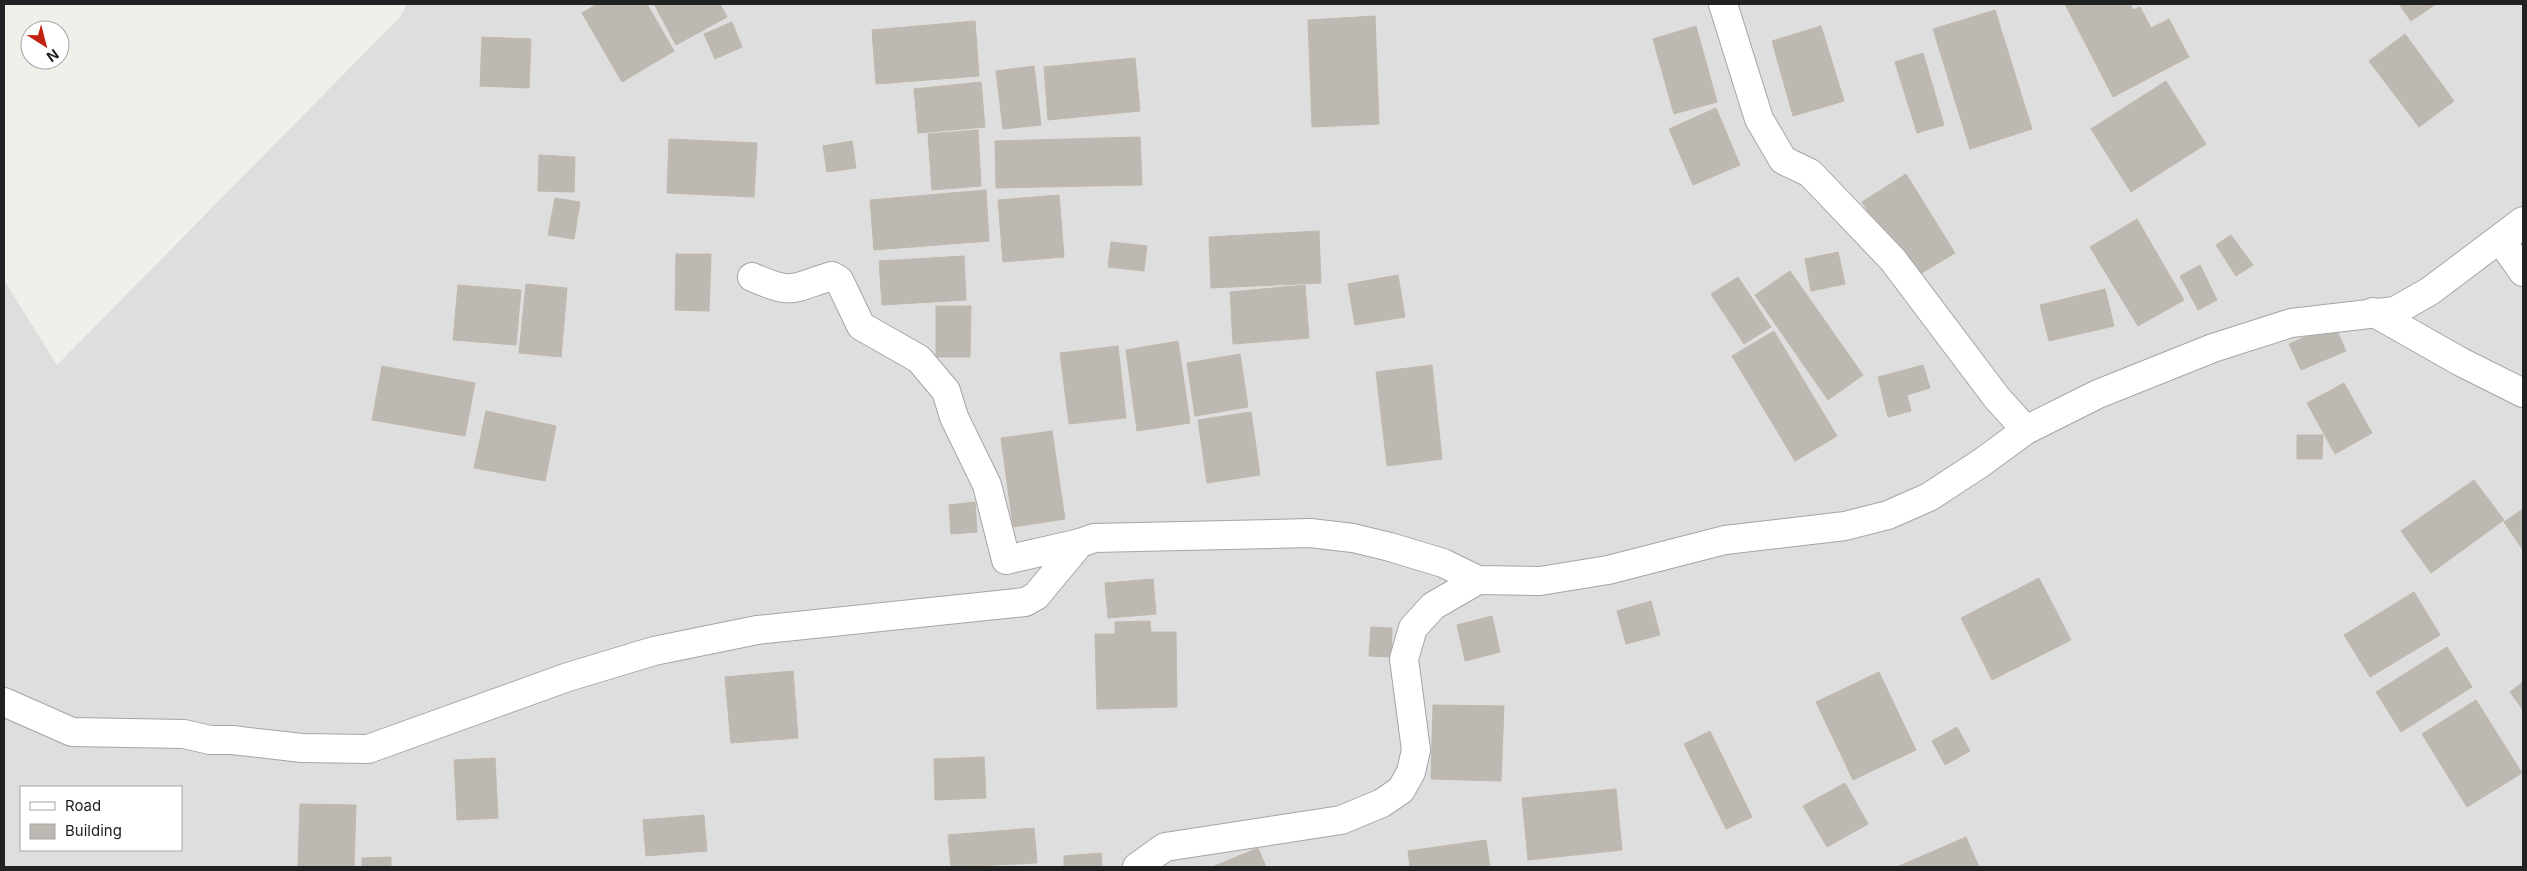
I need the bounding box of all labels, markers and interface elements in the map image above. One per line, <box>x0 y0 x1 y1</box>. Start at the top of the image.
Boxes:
north arrow <box>20 20 70 70</box>
text: N <box>44 46 62 66</box>
legend <box>20 786 182 851</box>
text: Road <box>65 796 101 815</box>
text: Building <box>65 821 122 840</box>

